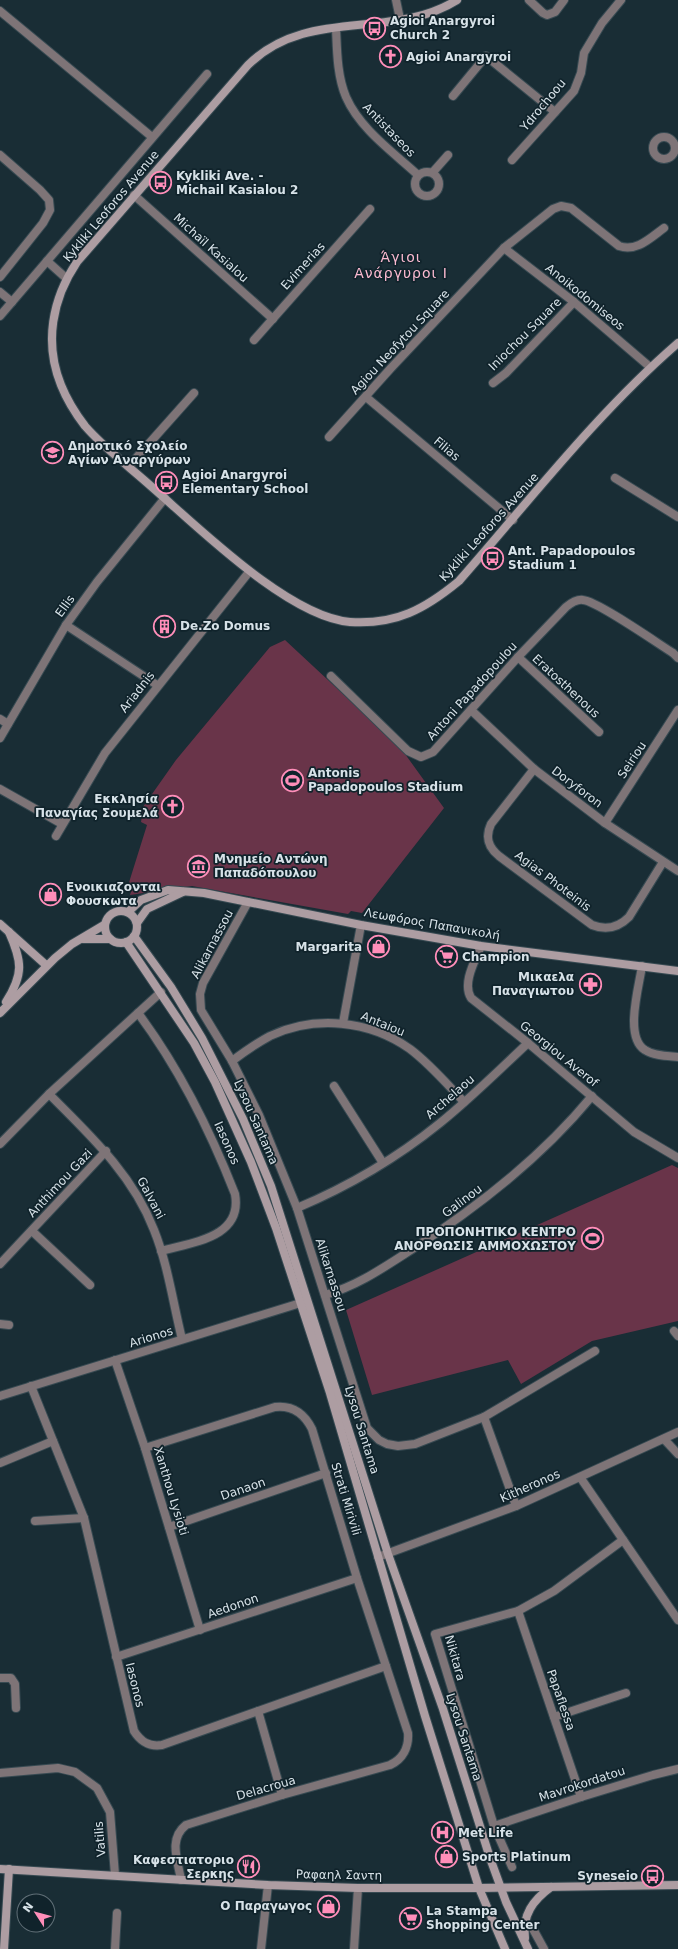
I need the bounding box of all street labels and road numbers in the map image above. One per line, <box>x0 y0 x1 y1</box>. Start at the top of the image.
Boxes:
street label: Ydrochoou <box>517 76 569 135</box>
street label: Antistaseos <box>360 100 418 160</box>
street label: Kykliki Leoforos Avenue <box>60 147 162 265</box>
street label: Michaïl Kasialou <box>171 211 251 285</box>
street label: Evimerias <box>278 239 328 293</box>
street label: Anoikodomiseos <box>543 261 627 333</box>
street label: Agiou Neofytou Square <box>348 287 452 397</box>
street label: Iniochou Square <box>486 295 564 373</box>
street label: Filias <box>431 434 463 464</box>
street label: Kykliki Leoforos Avenue <box>437 470 541 584</box>
street label: Ellis <box>52 592 78 620</box>
street label: Antoni Papadopoulou <box>424 639 520 743</box>
street label: Eratosthenous <box>530 651 602 721</box>
street label: Ariadnis <box>117 669 157 715</box>
street label: Seiriou <box>615 739 649 781</box>
street label: Doryforon <box>549 763 605 811</box>
street label: Agias Photeinis <box>512 848 594 914</box>
street label: Λεωφόρος Παπανικολή <box>363 905 501 943</box>
street label: Alikarnassou <box>188 907 236 981</box>
street label: Antaiou <box>359 1009 407 1039</box>
street label: Georgiou Averof <box>517 1018 602 1090</box>
street label: Archelaou <box>423 1072 477 1122</box>
street label: Lysou Santama <box>231 1077 281 1167</box>
street label: Iasonos <box>211 1119 243 1167</box>
street label: Anthimou Gazi <box>25 1146 95 1220</box>
street label: Galvani <box>134 1175 168 1221</box>
street label: Galinou <box>439 1182 485 1220</box>
street label: Alikarnassou <box>313 1237 349 1313</box>
street label: Arionos <box>127 1324 175 1350</box>
street label: Lysou Santama <box>342 1384 382 1476</box>
street label: Xanthou Lysioti <box>151 1445 191 1537</box>
street label: Strati Mirivili <box>328 1461 364 1537</box>
street label: Kitheronos <box>498 1467 562 1505</box>
street label: Danaon <box>219 1475 267 1503</box>
street label: Aedonon <box>206 1591 260 1621</box>
street label: Nikitara <box>442 1634 468 1682</box>
street label: Iasonos <box>123 1661 147 1709</box>
street label: Papaflessa <box>544 1668 578 1732</box>
street label: Lysou Santama <box>443 1691 485 1783</box>
street label: Mavrokordatou <box>537 1763 627 1805</box>
street label: Delacroua <box>235 1773 297 1803</box>
street label: Vatilis <box>91 1821 109 1857</box>
street label: Ραφαηλ Σαντη <box>296 1867 382 1883</box>

